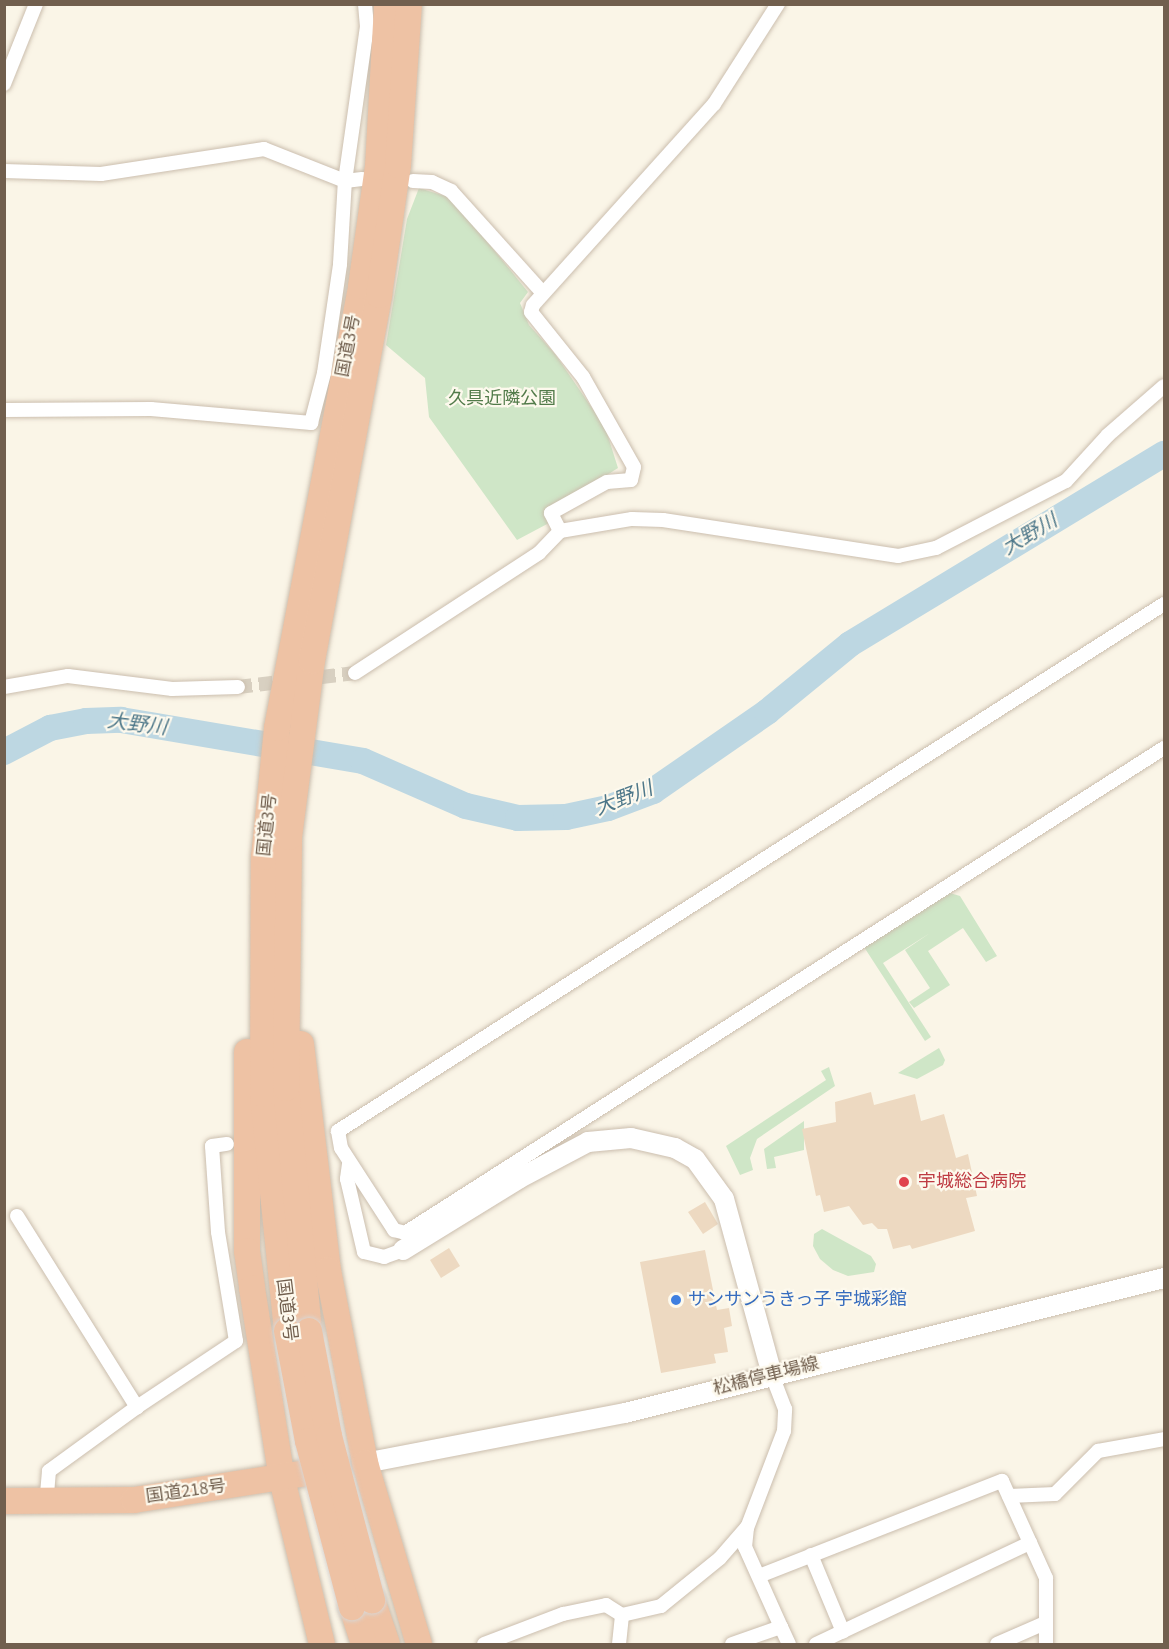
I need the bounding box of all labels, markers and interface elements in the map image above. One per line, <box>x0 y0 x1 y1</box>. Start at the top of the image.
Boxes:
street label: 国道3号 <box>332 313 366 379</box>
park label: 久具近隣公園 <box>448 388 556 410</box>
water label: 大野川 <box>998 509 1062 561</box>
water label: 大野川 <box>106 709 168 741</box>
water label: 大野川 <box>592 777 656 821</box>
street label: 国道3号 <box>254 793 282 857</box>
place label: 宇城総合病院 <box>918 1171 1026 1193</box>
marker: 宇城総合病院 <box>895 1173 913 1191</box>
street label: 国道3号 <box>271 1277 301 1343</box>
place label: サンサンうきっ子 宇城彩館 <box>688 1289 908 1311</box>
marker: サンサンうきっ子 宇城彩館 <box>669 1293 683 1307</box>
street label: 松橋停車場線 <box>711 1353 821 1401</box>
street label: 国道218号 <box>144 1476 228 1508</box>

